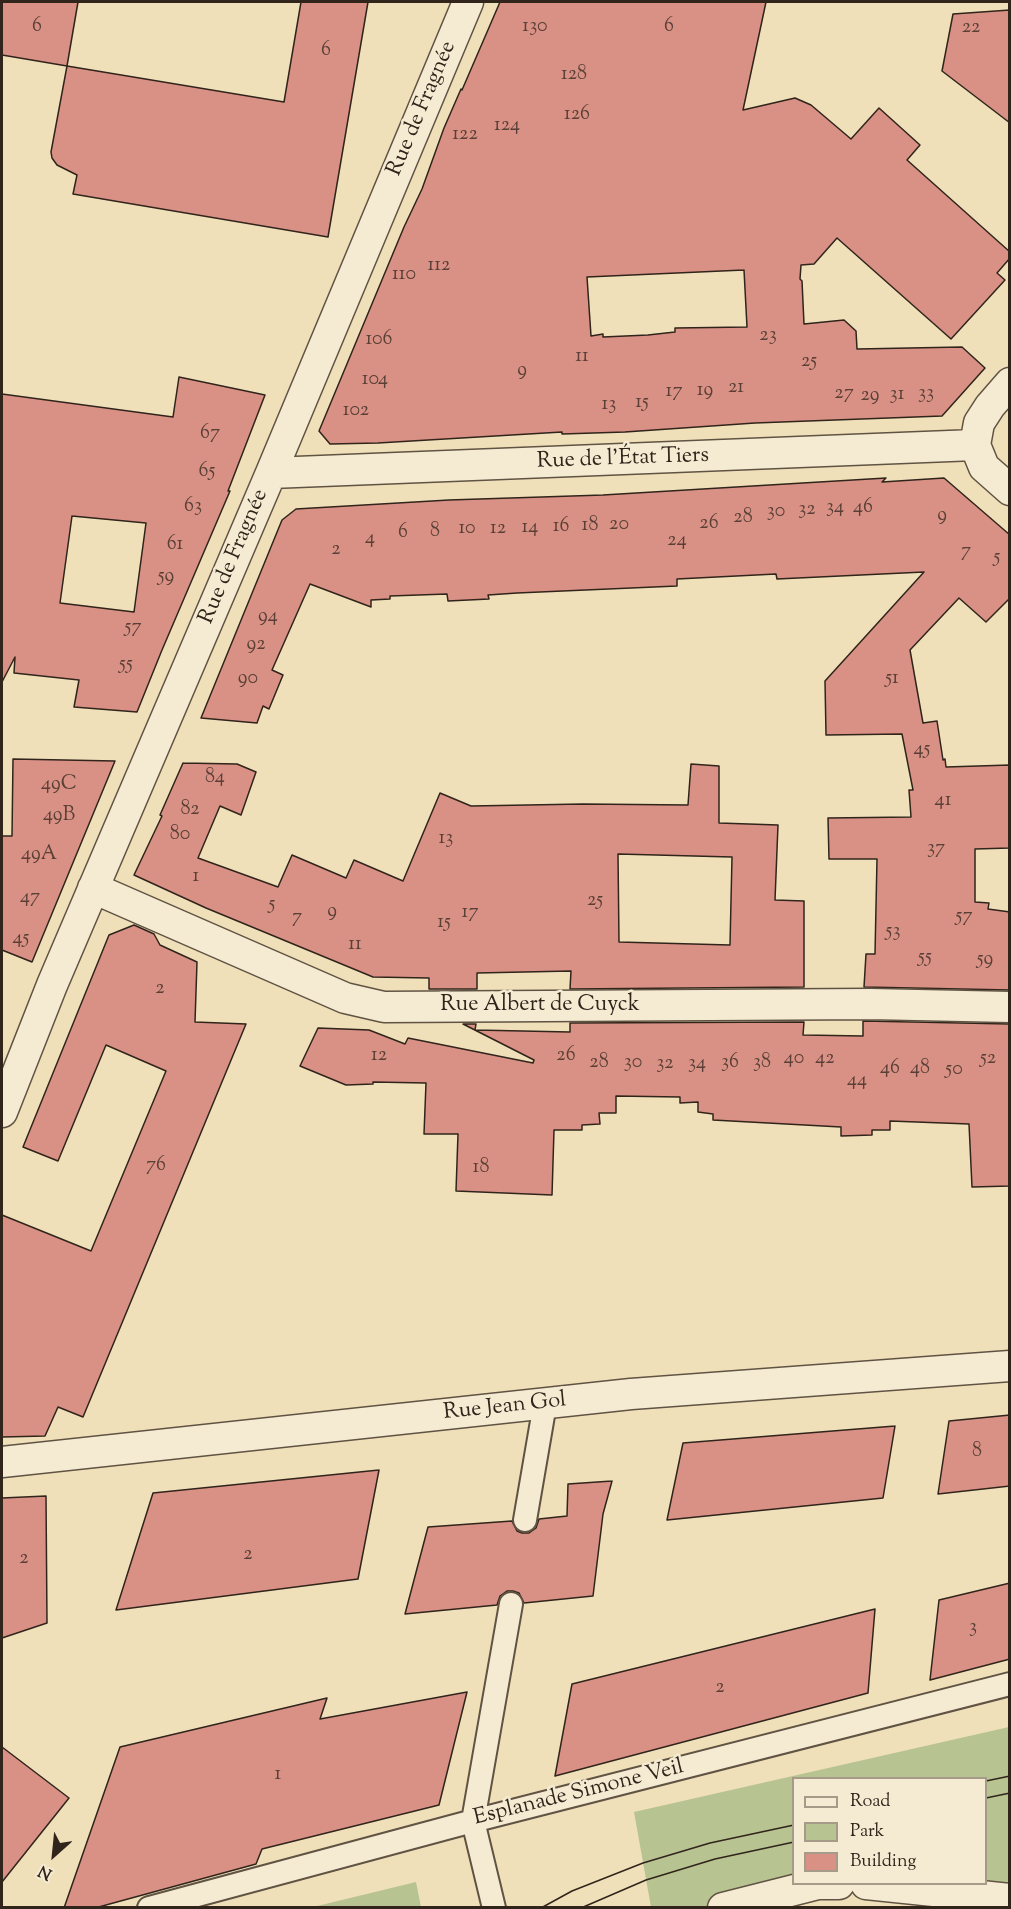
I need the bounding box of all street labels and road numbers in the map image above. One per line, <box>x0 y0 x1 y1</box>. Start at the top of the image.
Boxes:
street label: Rue de Fragnée <box>383 38 463 180</box>
street label: Rue de l'État Tiers <box>536 444 710 476</box>
street label: Rue de Fragnée <box>195 486 275 628</box>
street label: Rue Albert de Cuyck <box>440 993 640 1019</box>
street label: Rue Jean Gol <box>442 1388 568 1428</box>
street label: Esplanade Simone Veil <box>471 1755 687 1833</box>

